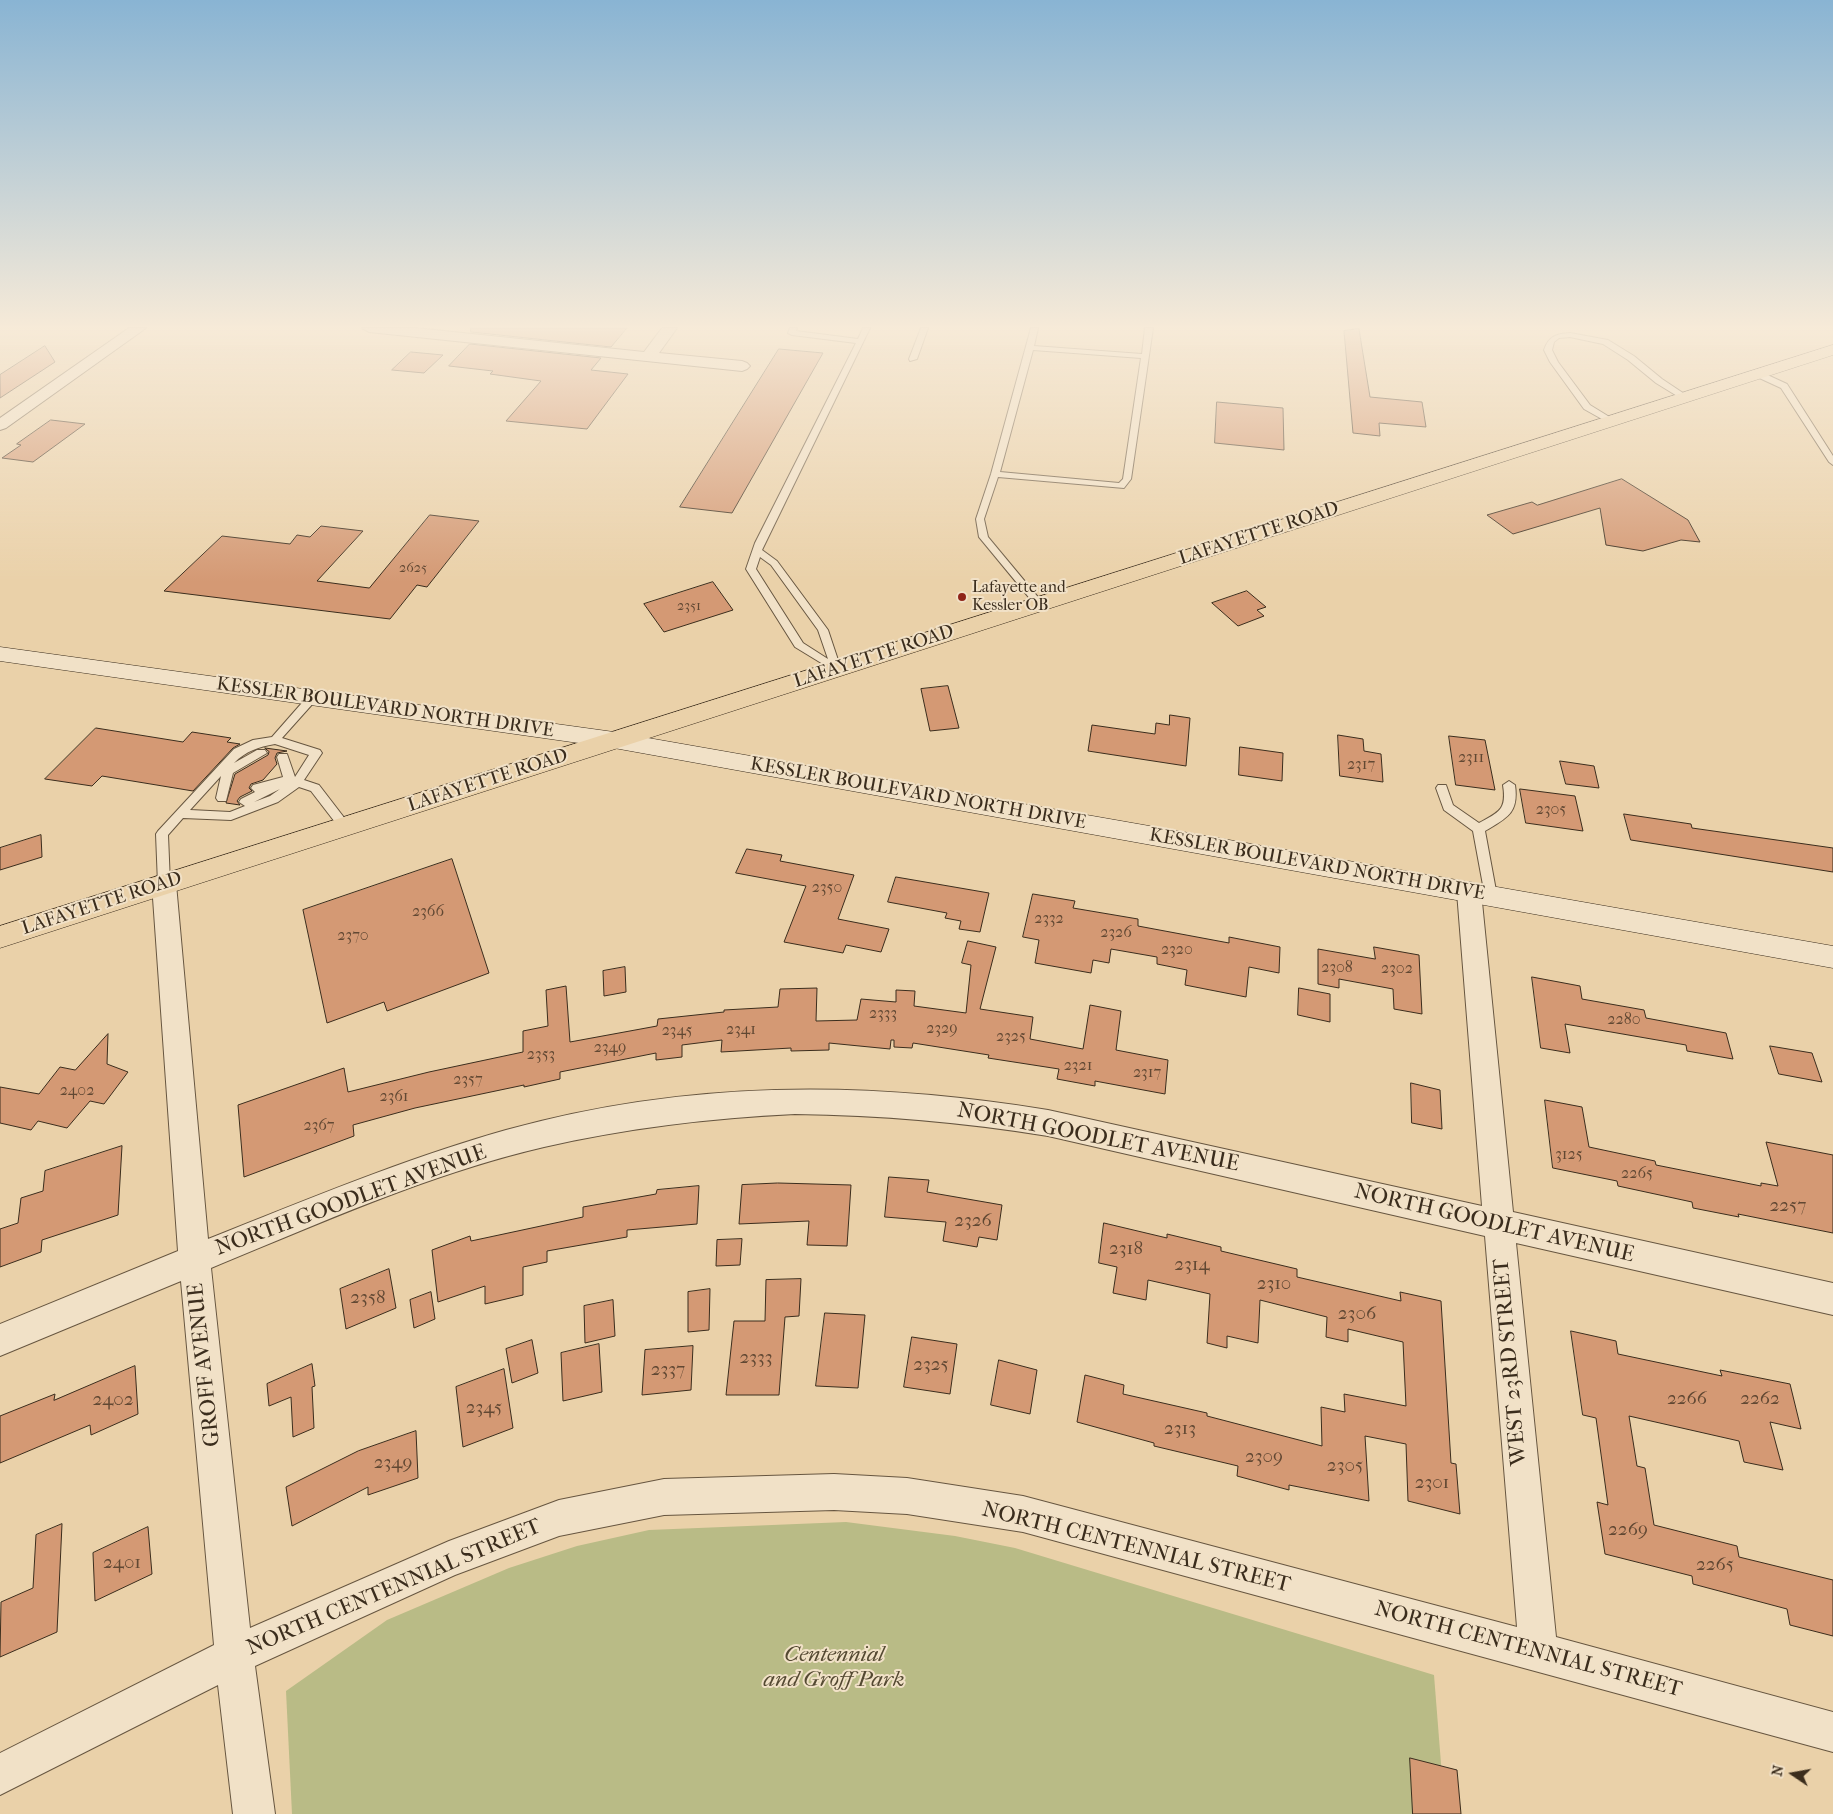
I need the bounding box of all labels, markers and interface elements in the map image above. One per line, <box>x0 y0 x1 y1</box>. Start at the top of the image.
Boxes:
street label: LAFAYETTE ROAD <box>1176 497 1342 571</box>
house number: 2625 <box>399 561 427 577</box>
place label: Lafayette and Kessler OB <box>972 578 1066 616</box>
marker: Lafayette and Kessler OB <box>956 591 968 603</box>
house number: 2351 <box>677 599 701 615</box>
street label: LAFAYETTE ROAD <box>791 620 957 694</box>
street label: KESSLER BOULEVARD NORTH DRIVE <box>215 673 555 743</box>
street label: LAFAYETTE ROAD <box>405 744 571 818</box>
house number: 2311 <box>1458 748 1484 768</box>
street label: KESSLER BOULEVARD NORTH DRIVE <box>748 753 1088 835</box>
house number: 2317 <box>1347 755 1375 775</box>
house number: 2305 <box>1536 800 1566 820</box>
street label: KESSLER BOULEVARD NORTH DRIVE <box>1147 824 1487 906</box>
street label: LAFAYETTE ROAD <box>19 867 185 941</box>
house number: 2350 <box>812 878 842 898</box>
house number: 2366 <box>412 902 444 922</box>
house number: 2332 <box>1034 909 1064 929</box>
house number: 2326 <box>1100 923 1132 943</box>
house number: 2370 <box>337 926 369 946</box>
house number: 2320 <box>1161 940 1193 960</box>
house number: 2308 <box>1321 958 1353 978</box>
house number: 2302 <box>1381 959 1413 979</box>
house number: 2333 <box>869 1004 897 1024</box>
house number: 2280 <box>1607 1010 1641 1030</box>
house number: 2329 <box>926 1019 958 1039</box>
house number: 2341 <box>726 1020 756 1040</box>
house number: 2345 <box>662 1021 692 1041</box>
house number: 2325 <box>996 1027 1026 1047</box>
house number: 2349 <box>594 1038 626 1058</box>
house number: 2353 <box>527 1045 555 1065</box>
house number: 2321 <box>1064 1056 1092 1076</box>
house number: 2317 <box>1133 1063 1161 1083</box>
house number: 2357 <box>453 1070 483 1090</box>
house number: 2402 <box>60 1081 94 1101</box>
house number: 2361 <box>379 1087 409 1107</box>
street label: NORTH GOODLET AVENUE <box>955 1098 1241 1178</box>
house number: 2367 <box>303 1116 335 1136</box>
street label: NORTH GOODLET AVENUE <box>212 1140 490 1262</box>
house number: 3125 <box>1555 1145 1583 1165</box>
house number: 2265 <box>1621 1164 1653 1184</box>
street label: NORTH GOODLET AVENUE <box>1351 1179 1637 1269</box>
house number: 2257 <box>1770 1195 1806 1217</box>
house number: 2326 <box>954 1210 992 1232</box>
house number: 2318 <box>1109 1238 1143 1260</box>
house number: 2314 <box>1174 1254 1210 1276</box>
street label: WEST 23RD STREET <box>1489 1257 1533 1467</box>
house number: 2310 <box>1257 1273 1291 1295</box>
street label: GROFF AVENUE <box>183 1282 227 1448</box>
house number: 2358 <box>350 1287 386 1309</box>
house number: 2306 <box>1338 1303 1376 1325</box>
house number: 2333 <box>739 1347 773 1369</box>
house number: 2325 <box>913 1354 949 1376</box>
house number: 2337 <box>651 1359 685 1381</box>
house number: 2266 <box>1667 1388 1707 1410</box>
house number: 2262 <box>1740 1388 1780 1410</box>
house number: 2402 <box>92 1389 134 1411</box>
house number: 2345 <box>466 1397 502 1419</box>
house number: 2313 <box>1164 1418 1196 1440</box>
house number: 2309 <box>1245 1446 1283 1468</box>
house number: 2349 <box>374 1452 412 1474</box>
house number: 2305 <box>1327 1455 1363 1477</box>
house number: 2301 <box>1415 1472 1449 1494</box>
street label: NORTH CENTENNIAL STREET <box>979 1497 1293 1599</box>
street label: NORTH CENTENNIAL STREET <box>243 1514 545 1662</box>
house number: 2269 <box>1608 1519 1648 1541</box>
house number: 2401 <box>103 1552 141 1574</box>
house number: 2265 <box>1696 1554 1734 1576</box>
street label: NORTH CENTENNIAL STREET <box>1371 1596 1685 1704</box>
park label: Centennial and Groff Park <box>764 1643 904 1694</box>
north arrow <box>1768 1749 1818 1799</box>
text: N <box>1768 1764 1787 1778</box>

